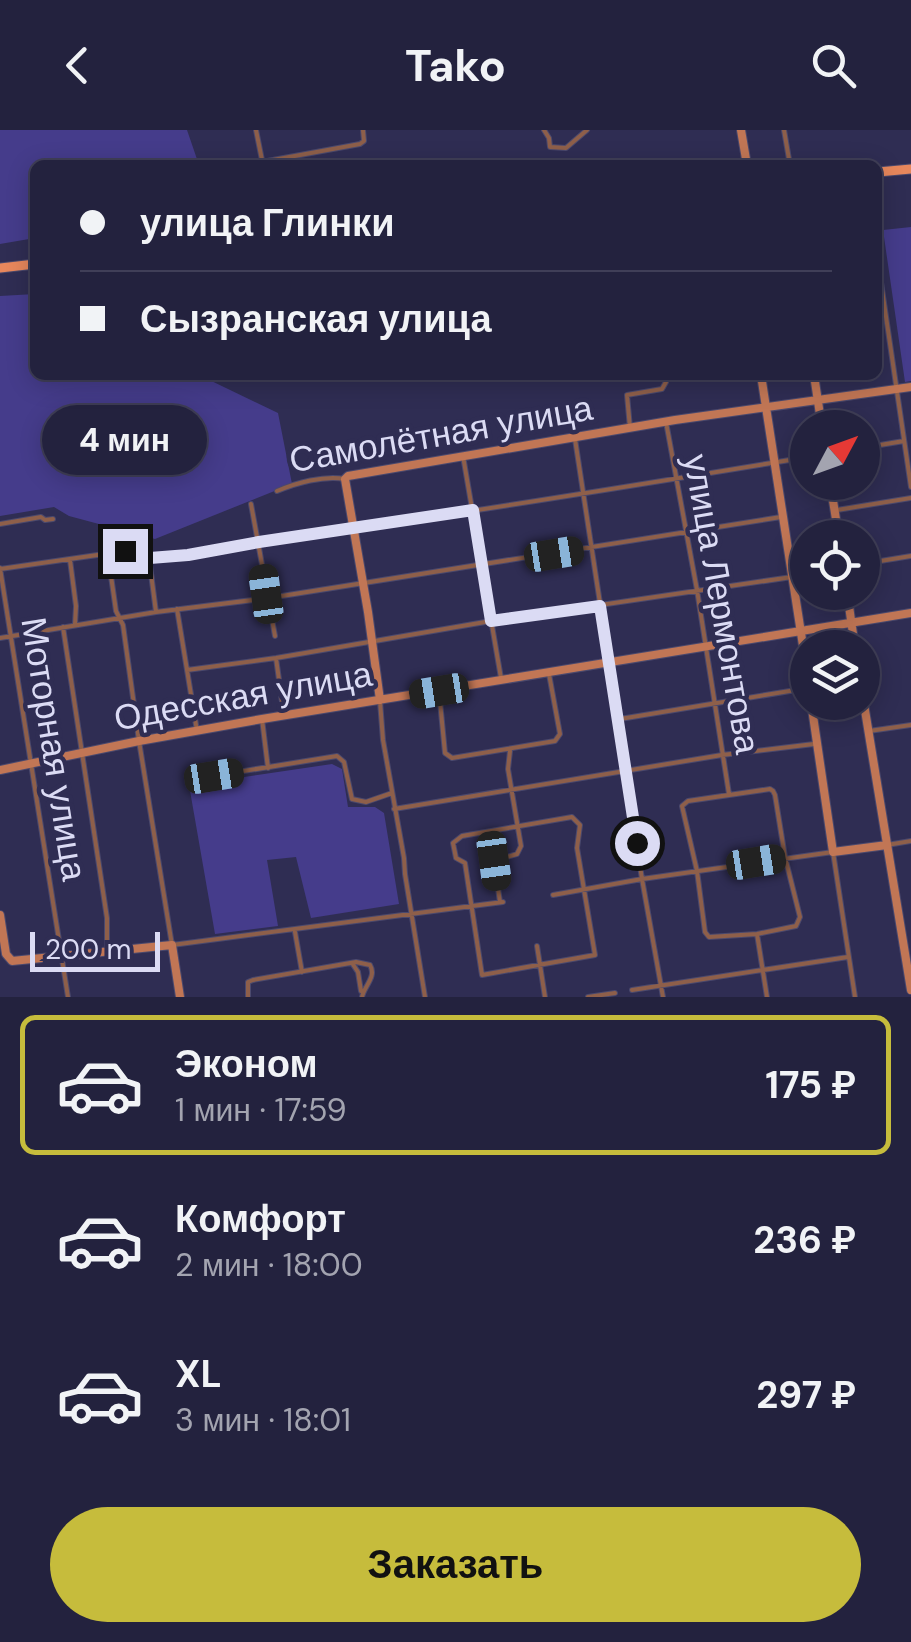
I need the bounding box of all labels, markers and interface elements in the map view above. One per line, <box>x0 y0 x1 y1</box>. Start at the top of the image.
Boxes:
text: Tako <box>405 36 506 95</box>
icon: back <box>50 38 105 93</box>
icon: search <box>806 38 861 93</box>
text: улица Глинки <box>140 198 395 248</box>
text: Сызранская улица <box>140 294 492 344</box>
street label: Самолётная улица <box>286 385 597 483</box>
callout: 4 мин <box>42 406 208 476</box>
north arrow <box>790 410 880 500</box>
map controls <box>790 410 880 720</box>
text: 4 мин <box>79 419 170 461</box>
street label: улица Лермонтова <box>673 451 771 758</box>
button: locate <box>790 520 880 610</box>
route end <box>103 529 148 574</box>
car <box>522 534 586 574</box>
car <box>247 562 285 626</box>
street label: Моторная улица <box>10 614 98 885</box>
button: layers <box>790 630 880 720</box>
street label: Одесская улица <box>110 651 376 741</box>
car <box>407 671 471 711</box>
car <box>182 756 246 796</box>
route start <box>615 821 660 866</box>
car <box>475 829 513 893</box>
car <box>724 842 788 882</box>
scale bar <box>30 927 160 971</box>
text: 200 m <box>45 931 132 968</box>
text: Эконом <box>175 1039 318 1089</box>
icon: car <box>55 1040 145 1130</box>
text: 175 ₽ <box>765 1060 856 1110</box>
text: 1 мин · 17:59 <box>175 1089 347 1131</box>
text: Комфорт <box>175 1194 346 1244</box>
icon: car <box>55 1195 145 1285</box>
text: 236 ₽ <box>753 1215 856 1265</box>
text: 2 мин · 18:00 <box>175 1244 363 1286</box>
text: XL <box>175 1349 222 1399</box>
icon: car <box>55 1350 145 1440</box>
text: 297 ₽ <box>756 1370 856 1420</box>
text: 3 мин · 18:01 <box>175 1399 351 1441</box>
button: Заказать <box>50 1507 861 1622</box>

